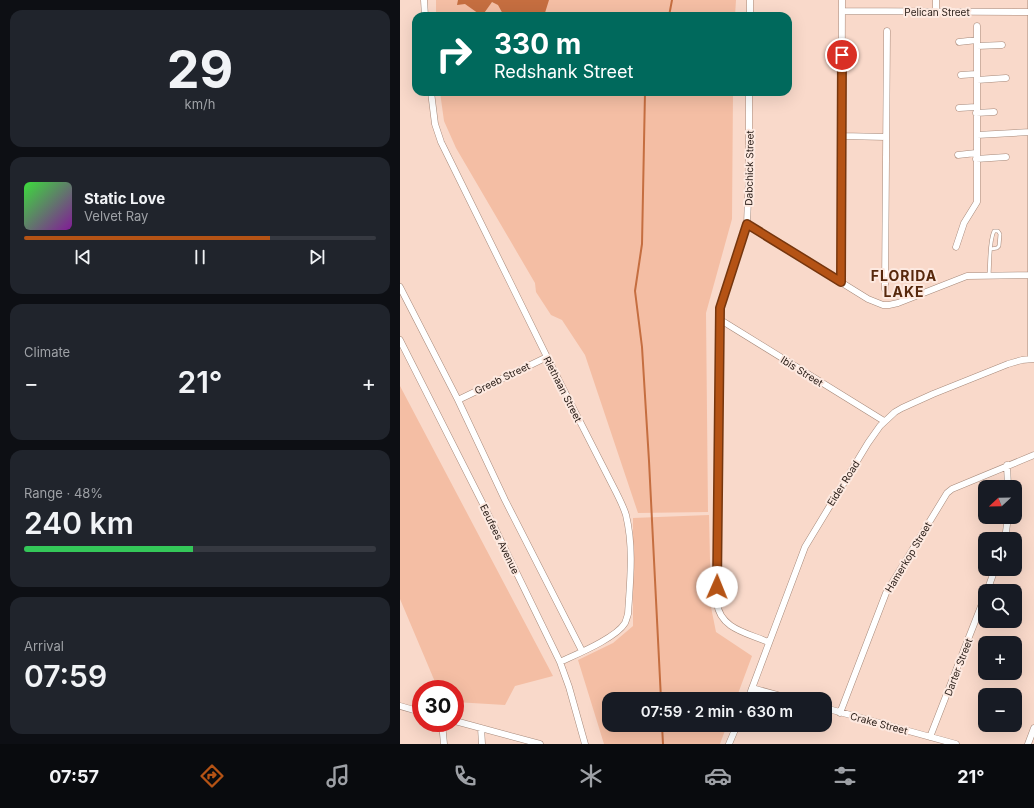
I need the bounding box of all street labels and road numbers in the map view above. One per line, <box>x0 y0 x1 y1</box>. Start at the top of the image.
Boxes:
street label: Pelican Street <box>904 6 970 18</box>
street label: Dabchick Street <box>742 130 756 206</box>
street label: Ibis Street <box>779 353 826 389</box>
street label: Riethaan Street <box>541 354 585 424</box>
street label: Greeb Street <box>472 359 532 397</box>
street label: Eider Road <box>824 458 862 508</box>
street label: Eeufees Avenue <box>478 502 522 576</box>
street label: Hamerkop Street <box>882 519 934 594</box>
street label: Darter Street <box>942 636 975 697</box>
street label: Crake Street <box>849 710 910 737</box>

